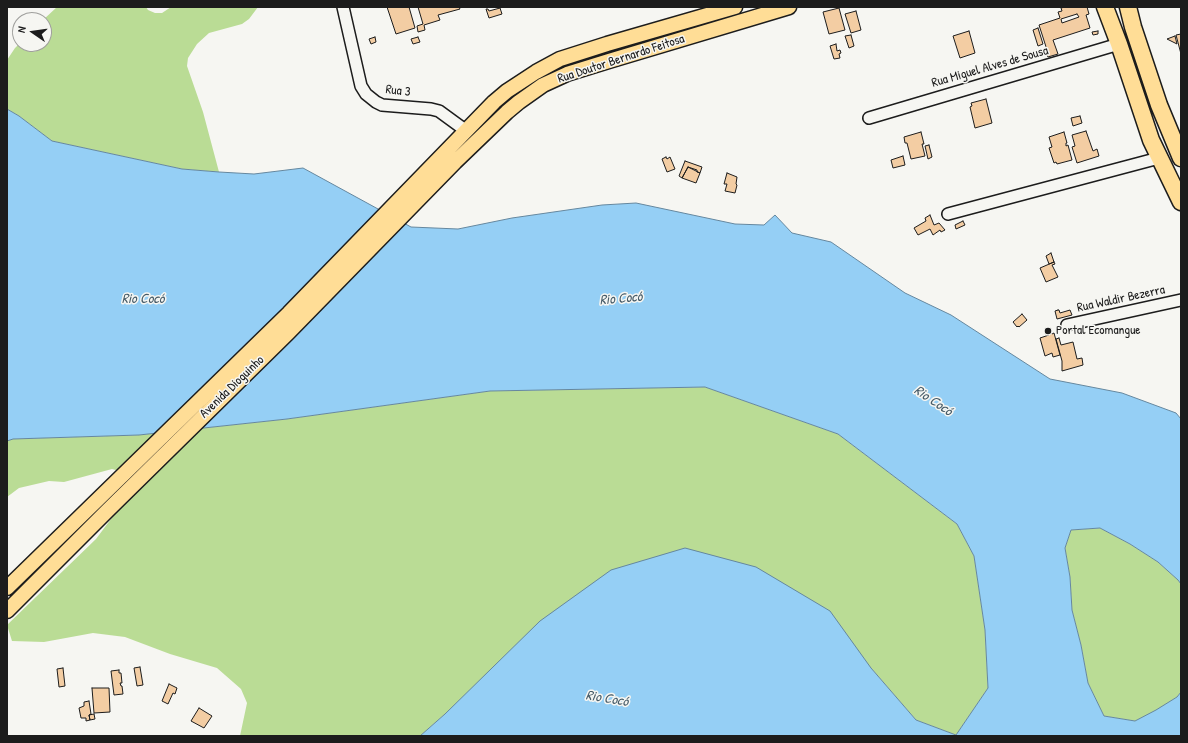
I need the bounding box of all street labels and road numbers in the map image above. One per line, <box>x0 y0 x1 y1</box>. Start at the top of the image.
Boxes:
street label: Rua Doutor Bernardo Feitosa <box>556 31 686 87</box>
street label: Rua Miguel Alves de Sousa <box>930 43 1050 91</box>
street label: Rua 3 <box>385 82 411 100</box>
street label: Rua Waldir Bezerra <box>1076 282 1166 316</box>
street label: Avenida Dioguinho <box>197 352 267 422</box>

